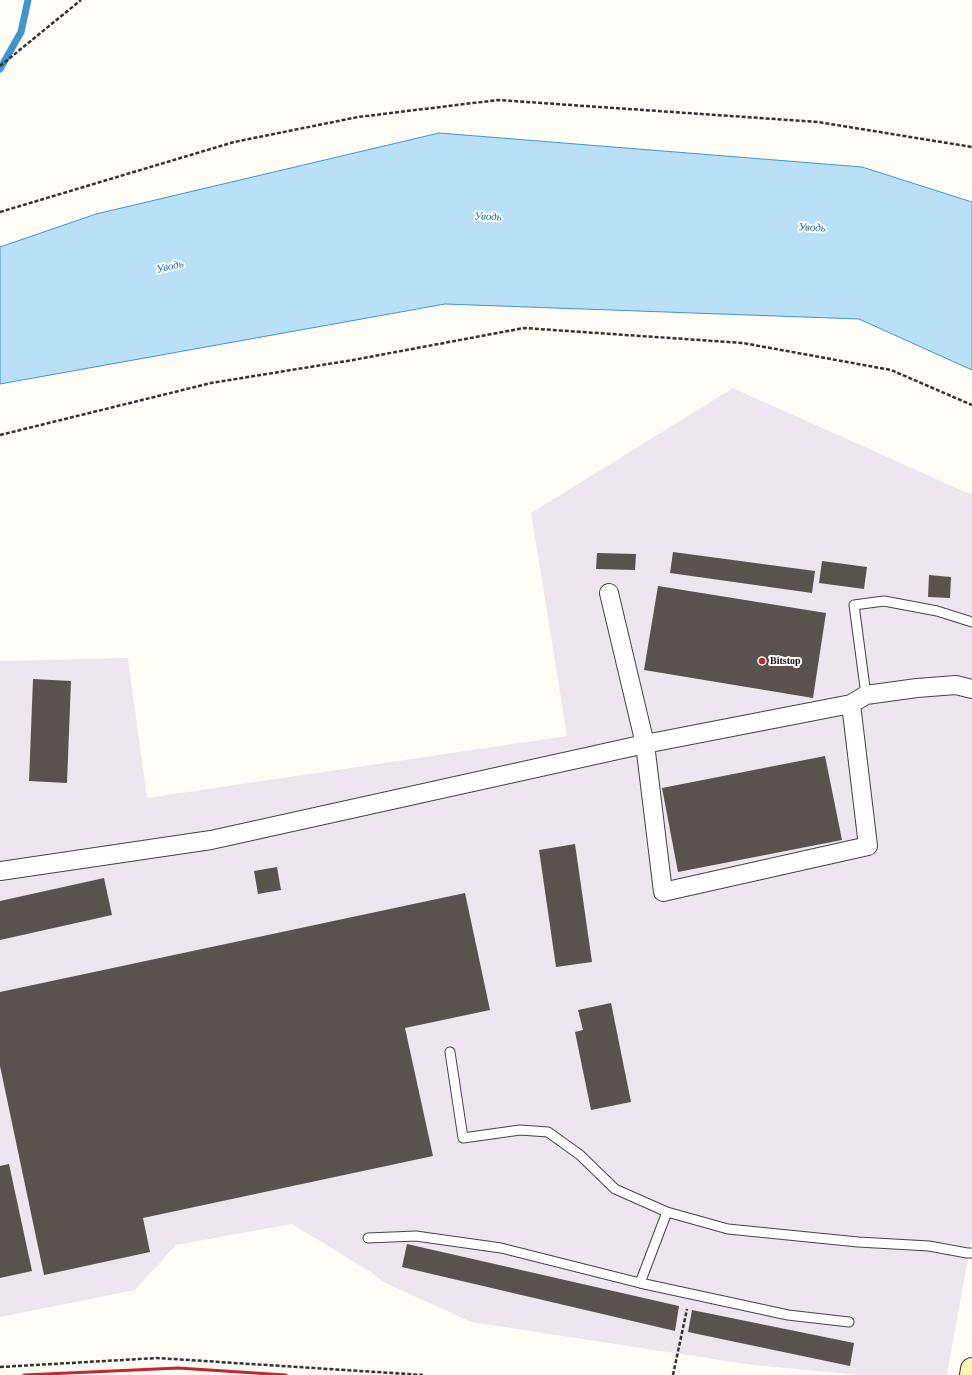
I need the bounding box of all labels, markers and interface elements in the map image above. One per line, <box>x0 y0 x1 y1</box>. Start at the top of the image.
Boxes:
water label: Уводь <box>474 210 502 224</box>
water label: Уводь <box>798 221 826 235</box>
water label: Уводь <box>155 257 185 277</box>
place label: Bitstop <box>770 655 801 667</box>
marker: Bitstop <box>757 656 767 666</box>

